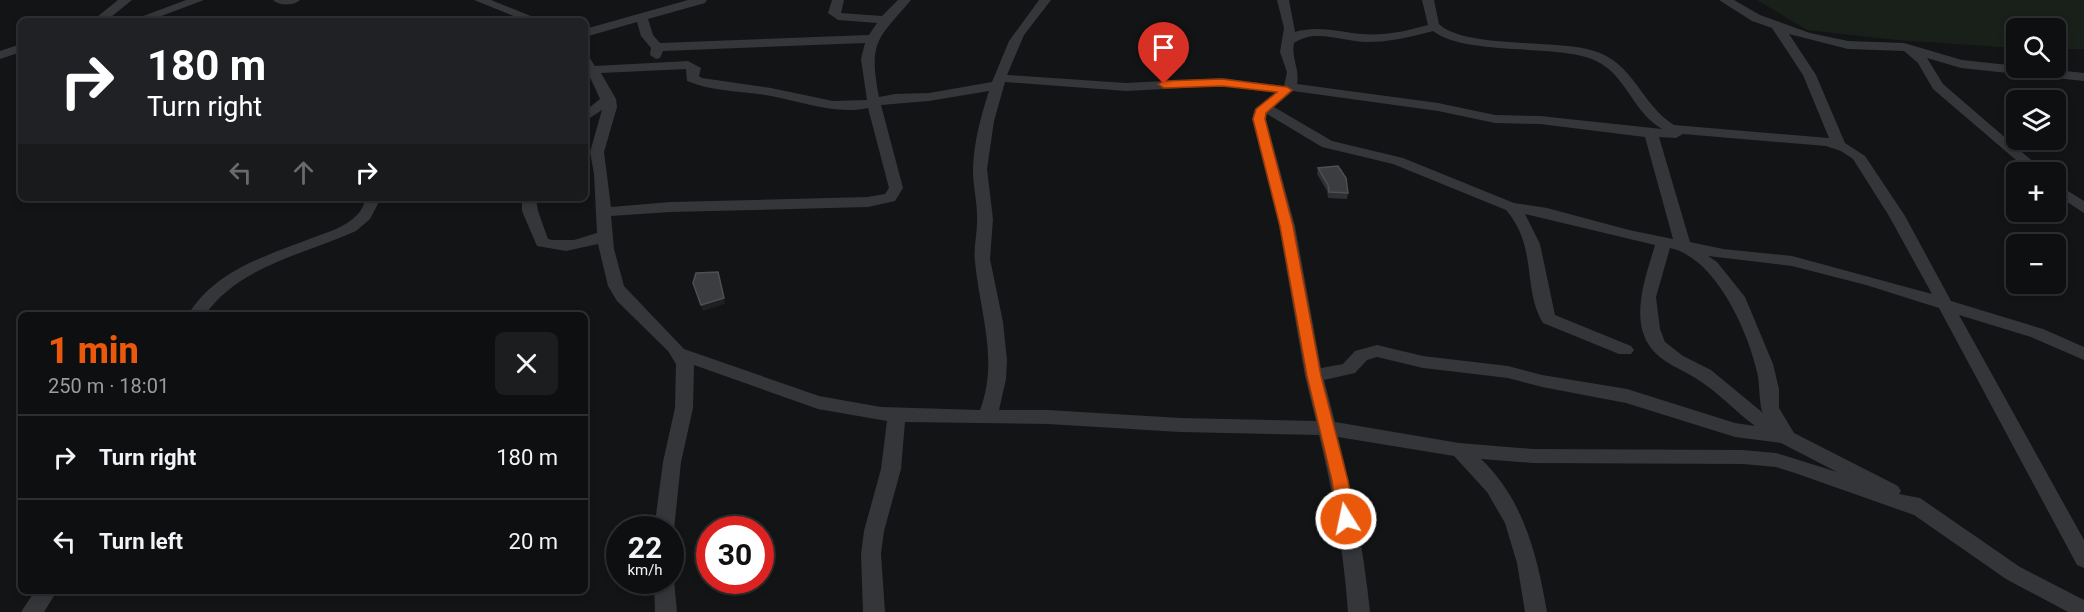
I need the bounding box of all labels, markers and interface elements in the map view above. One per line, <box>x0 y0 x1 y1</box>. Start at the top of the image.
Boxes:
map controls <box>2006 18 2066 294</box>
button: search <box>2006 18 2066 78</box>
pin <box>1138 22 1189 84</box>
icon: arrive <box>1147 31 1180 64</box>
text: 180 m <box>147 41 266 90</box>
icon: right <box>48 42 126 120</box>
button: layers <box>2006 90 2066 150</box>
text: Turn right <box>147 91 262 123</box>
icon: left <box>224 156 257 189</box>
icon: ahead <box>287 156 320 189</box>
icon: right <box>350 156 383 189</box>
button: + <box>2006 162 2066 222</box>
button: − <box>2006 234 2066 294</box>
text: 1 min <box>48 330 139 372</box>
button: close <box>495 332 558 395</box>
text: 250 m · 18:01 <box>48 374 169 398</box>
icon: right <box>48 441 81 474</box>
text: Turn right <box>99 445 196 470</box>
text: 180 m <box>496 445 558 470</box>
position arrow <box>1314 487 1378 551</box>
speed limit sign: 30 <box>696 516 774 594</box>
icon: left <box>48 525 81 558</box>
text: Turn left <box>99 529 183 554</box>
text: 20 m <box>509 529 558 554</box>
text: 22 <box>628 530 662 565</box>
text: km/h <box>627 561 663 579</box>

